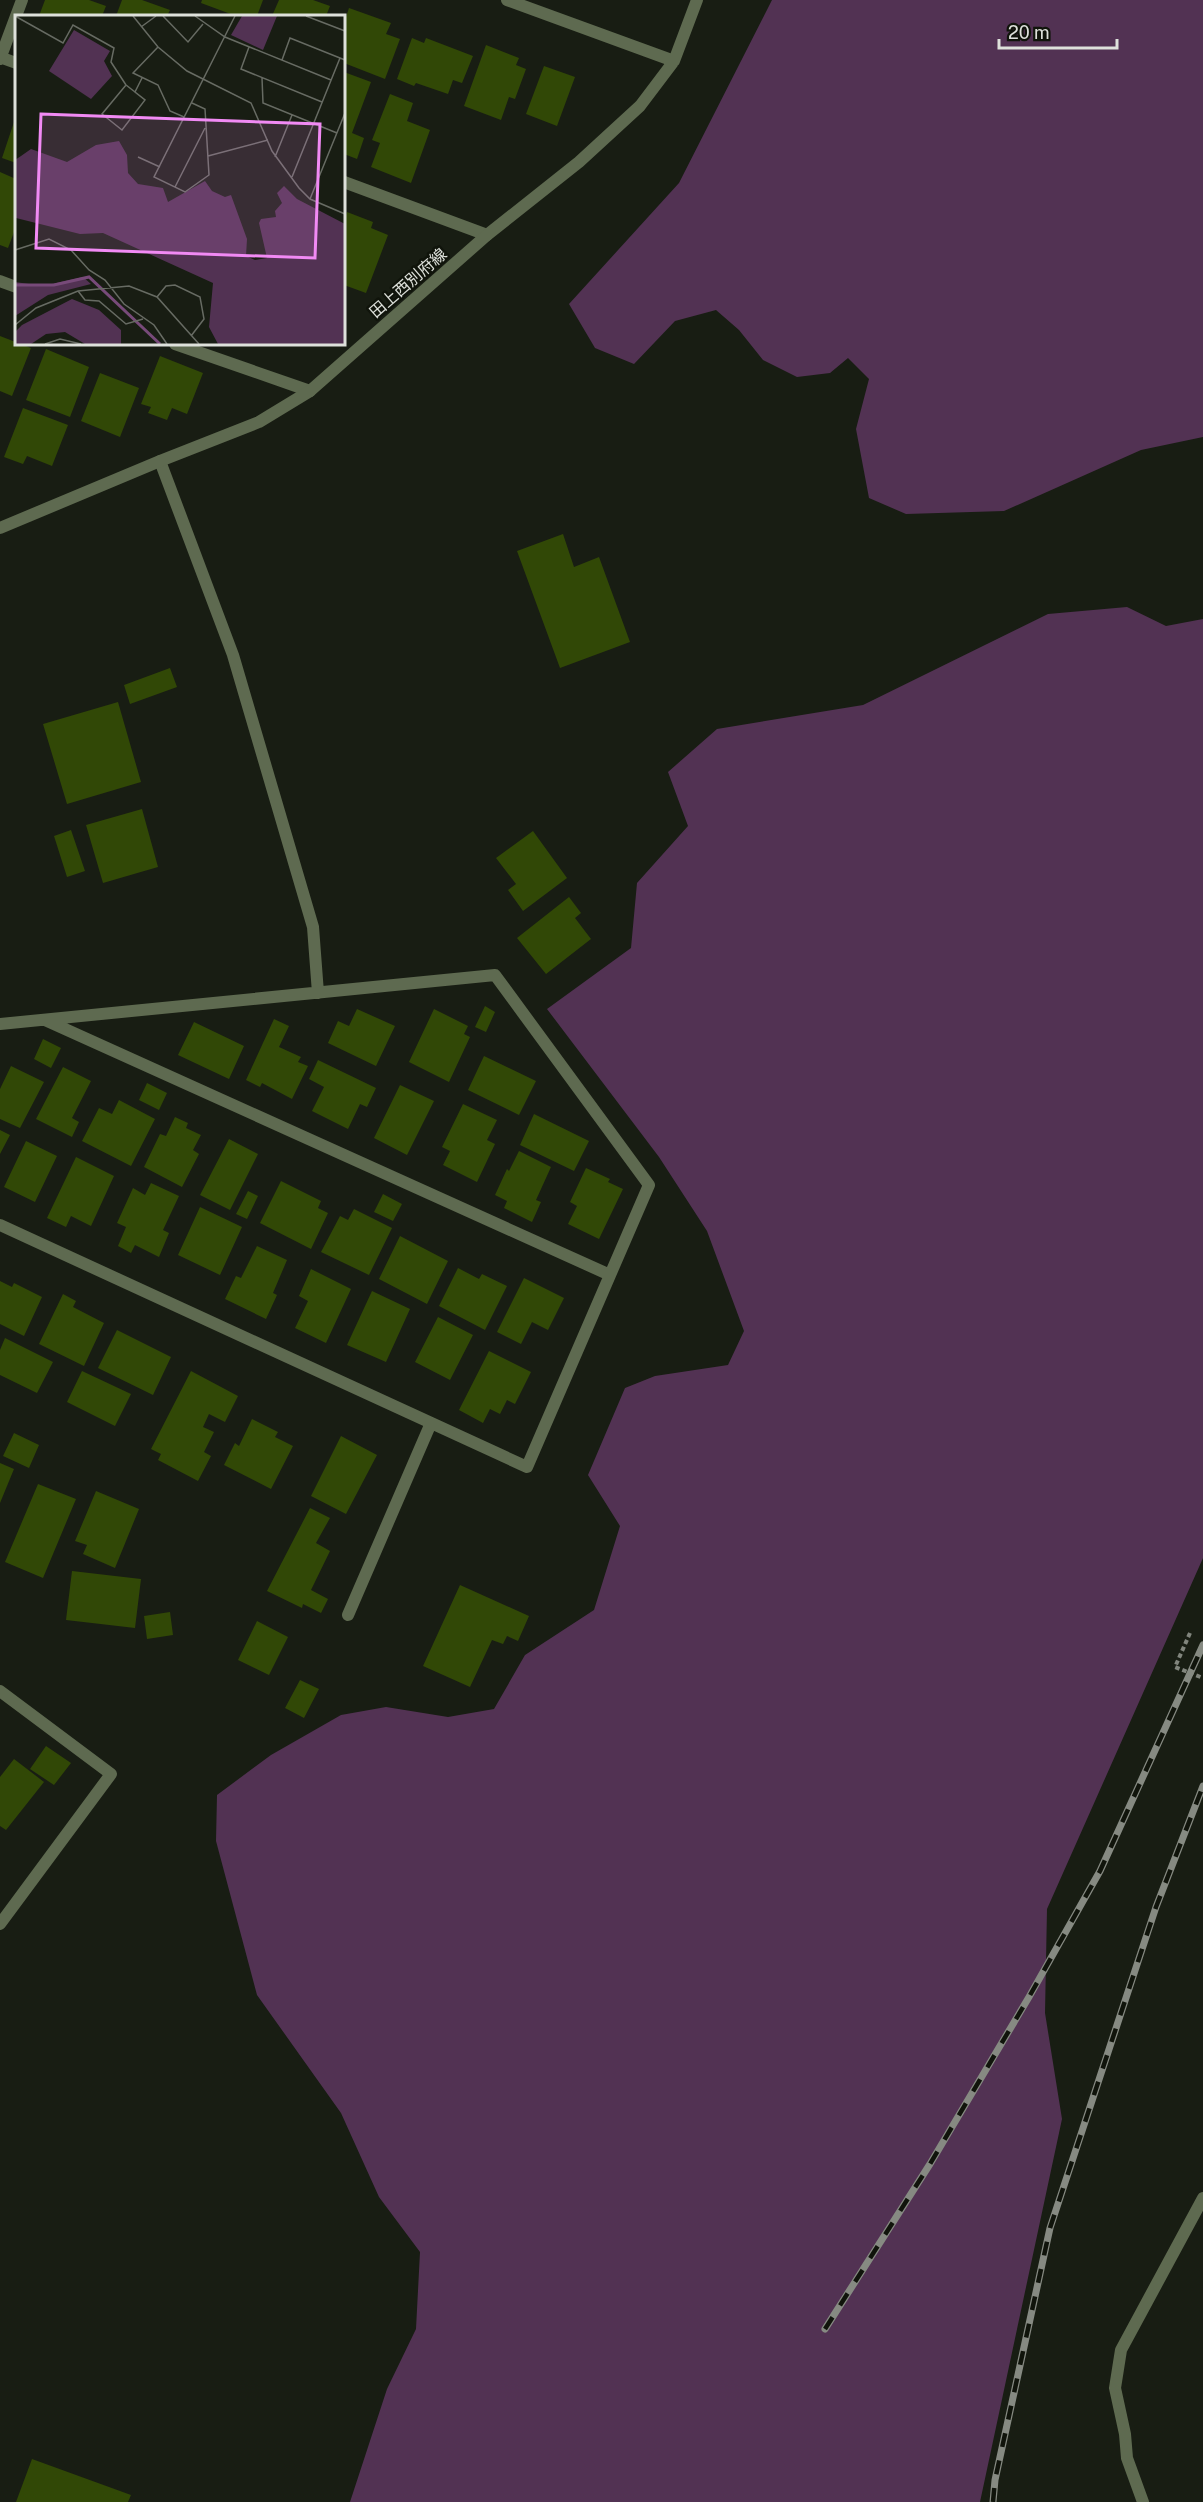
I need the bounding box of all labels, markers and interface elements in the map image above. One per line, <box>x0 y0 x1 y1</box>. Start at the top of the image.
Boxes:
scale bar <box>999 12 1118 50</box>
inset map <box>15 15 345 345</box>
text: 20 m <box>1008 22 1050 43</box>
street label: 田上西別府線 <box>366 244 450 322</box>

